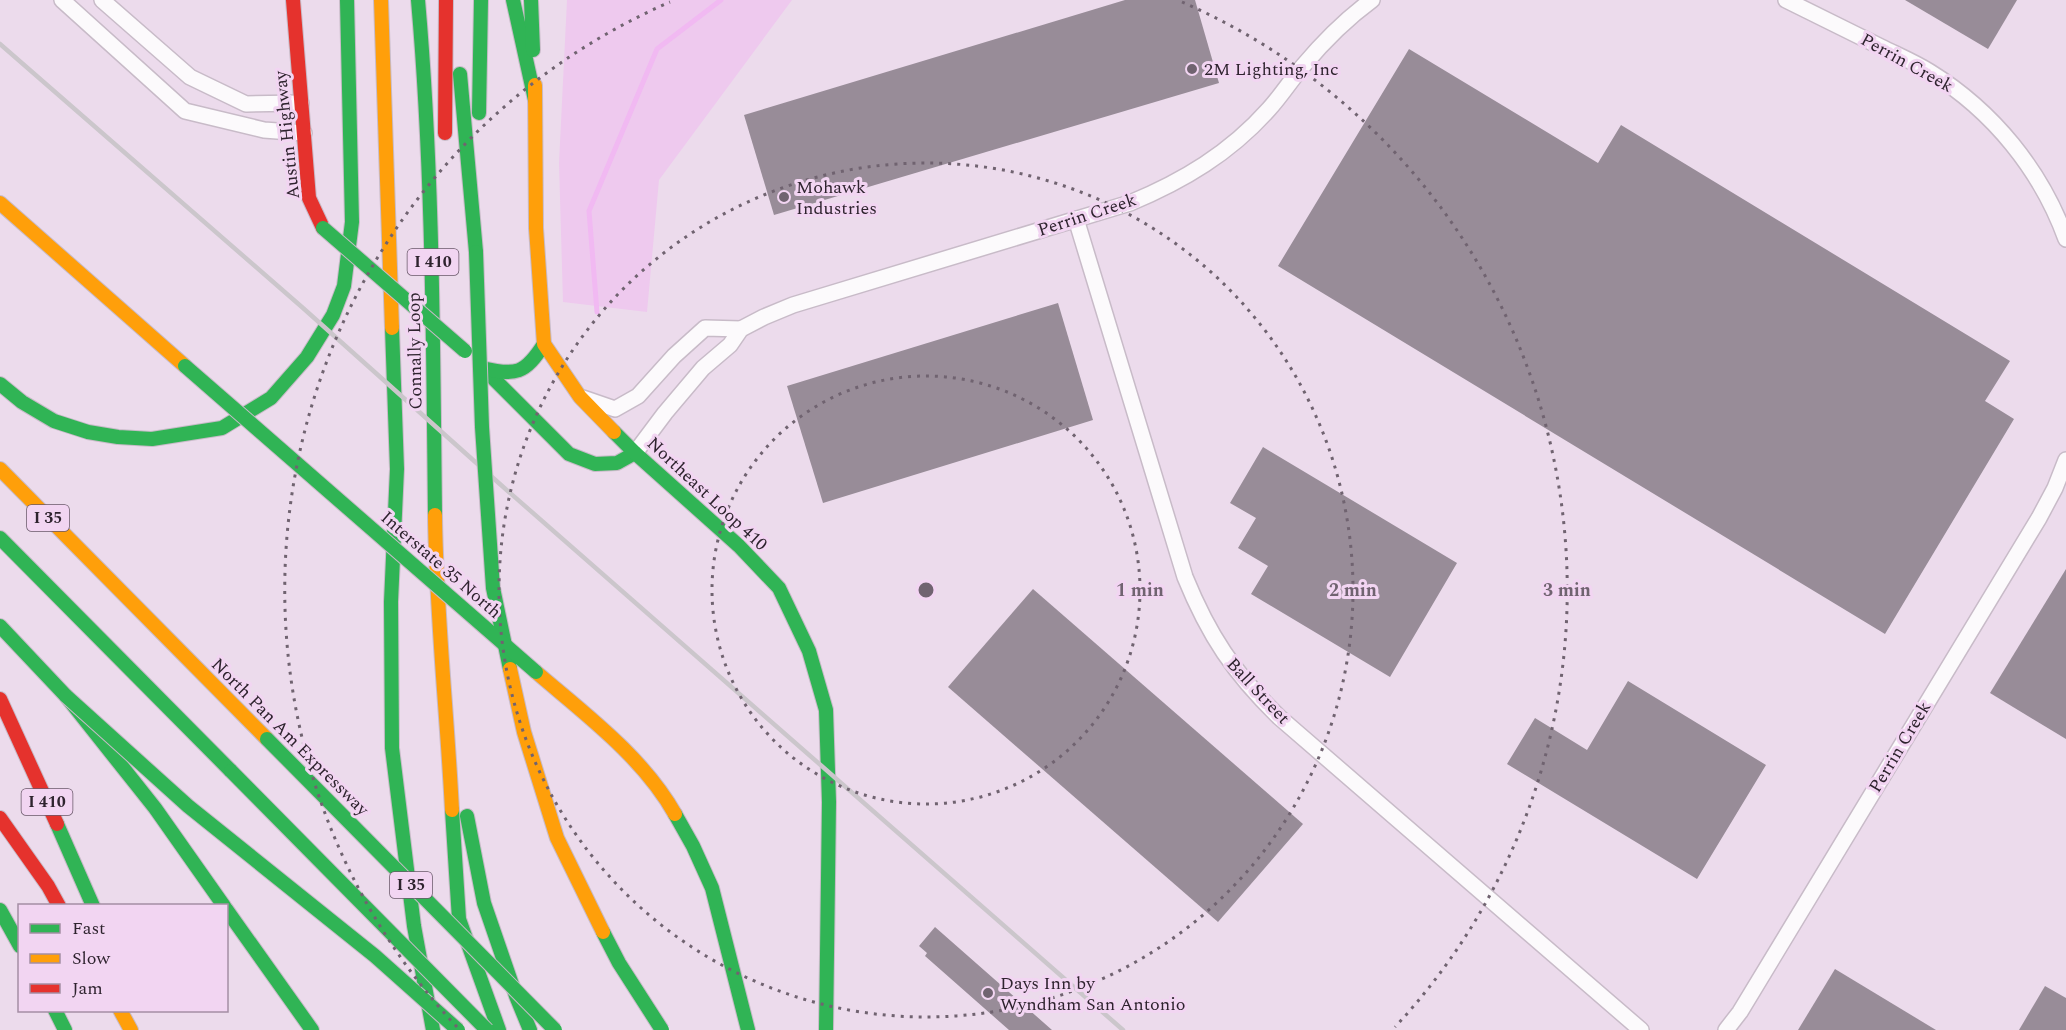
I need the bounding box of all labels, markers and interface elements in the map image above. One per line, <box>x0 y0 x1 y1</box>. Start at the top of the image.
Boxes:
street label: Perrin Creek <box>1856 26 1958 100</box>
place label: 2M Lighting, Inc <box>1204 56 1339 83</box>
marker: 2M Lighting, Inc <box>1185 62 1199 76</box>
street label: Austin Highway <box>267 68 307 201</box>
place label: Mohawk Industries <box>796 174 877 222</box>
street label: Perrin Creek <box>1034 186 1140 244</box>
marker: Mohawk Industries <box>777 190 791 204</box>
road number: I 410 <box>408 249 458 275</box>
street label: Connally Loop <box>400 292 430 410</box>
street label: Northeast Loop 410 <box>640 431 774 557</box>
road number: I 35 <box>27 505 69 531</box>
street label: Interstate 35 North <box>375 505 507 625</box>
text: 1 min <box>1116 577 1164 604</box>
text: 2 min <box>1329 577 1377 604</box>
text: 3 min <box>1543 577 1591 604</box>
centre of rings <box>916 580 936 600</box>
street label: Ball Street <box>1220 651 1296 731</box>
street label: North Pan Am Expressway <box>205 652 376 823</box>
street label: Perrin Creek <box>1862 696 1938 798</box>
road number: I 410 <box>22 789 72 815</box>
road number: I 35 <box>390 872 432 898</box>
legend <box>18 904 228 1012</box>
text: Fast <box>72 915 105 942</box>
text: Slow <box>72 945 111 972</box>
place label: Days Inn by Wyndham San Antonio <box>1000 970 1186 1018</box>
text: Jam <box>72 975 103 1002</box>
marker: Days Inn by Wyndham San Antonio <box>981 986 995 1000</box>

